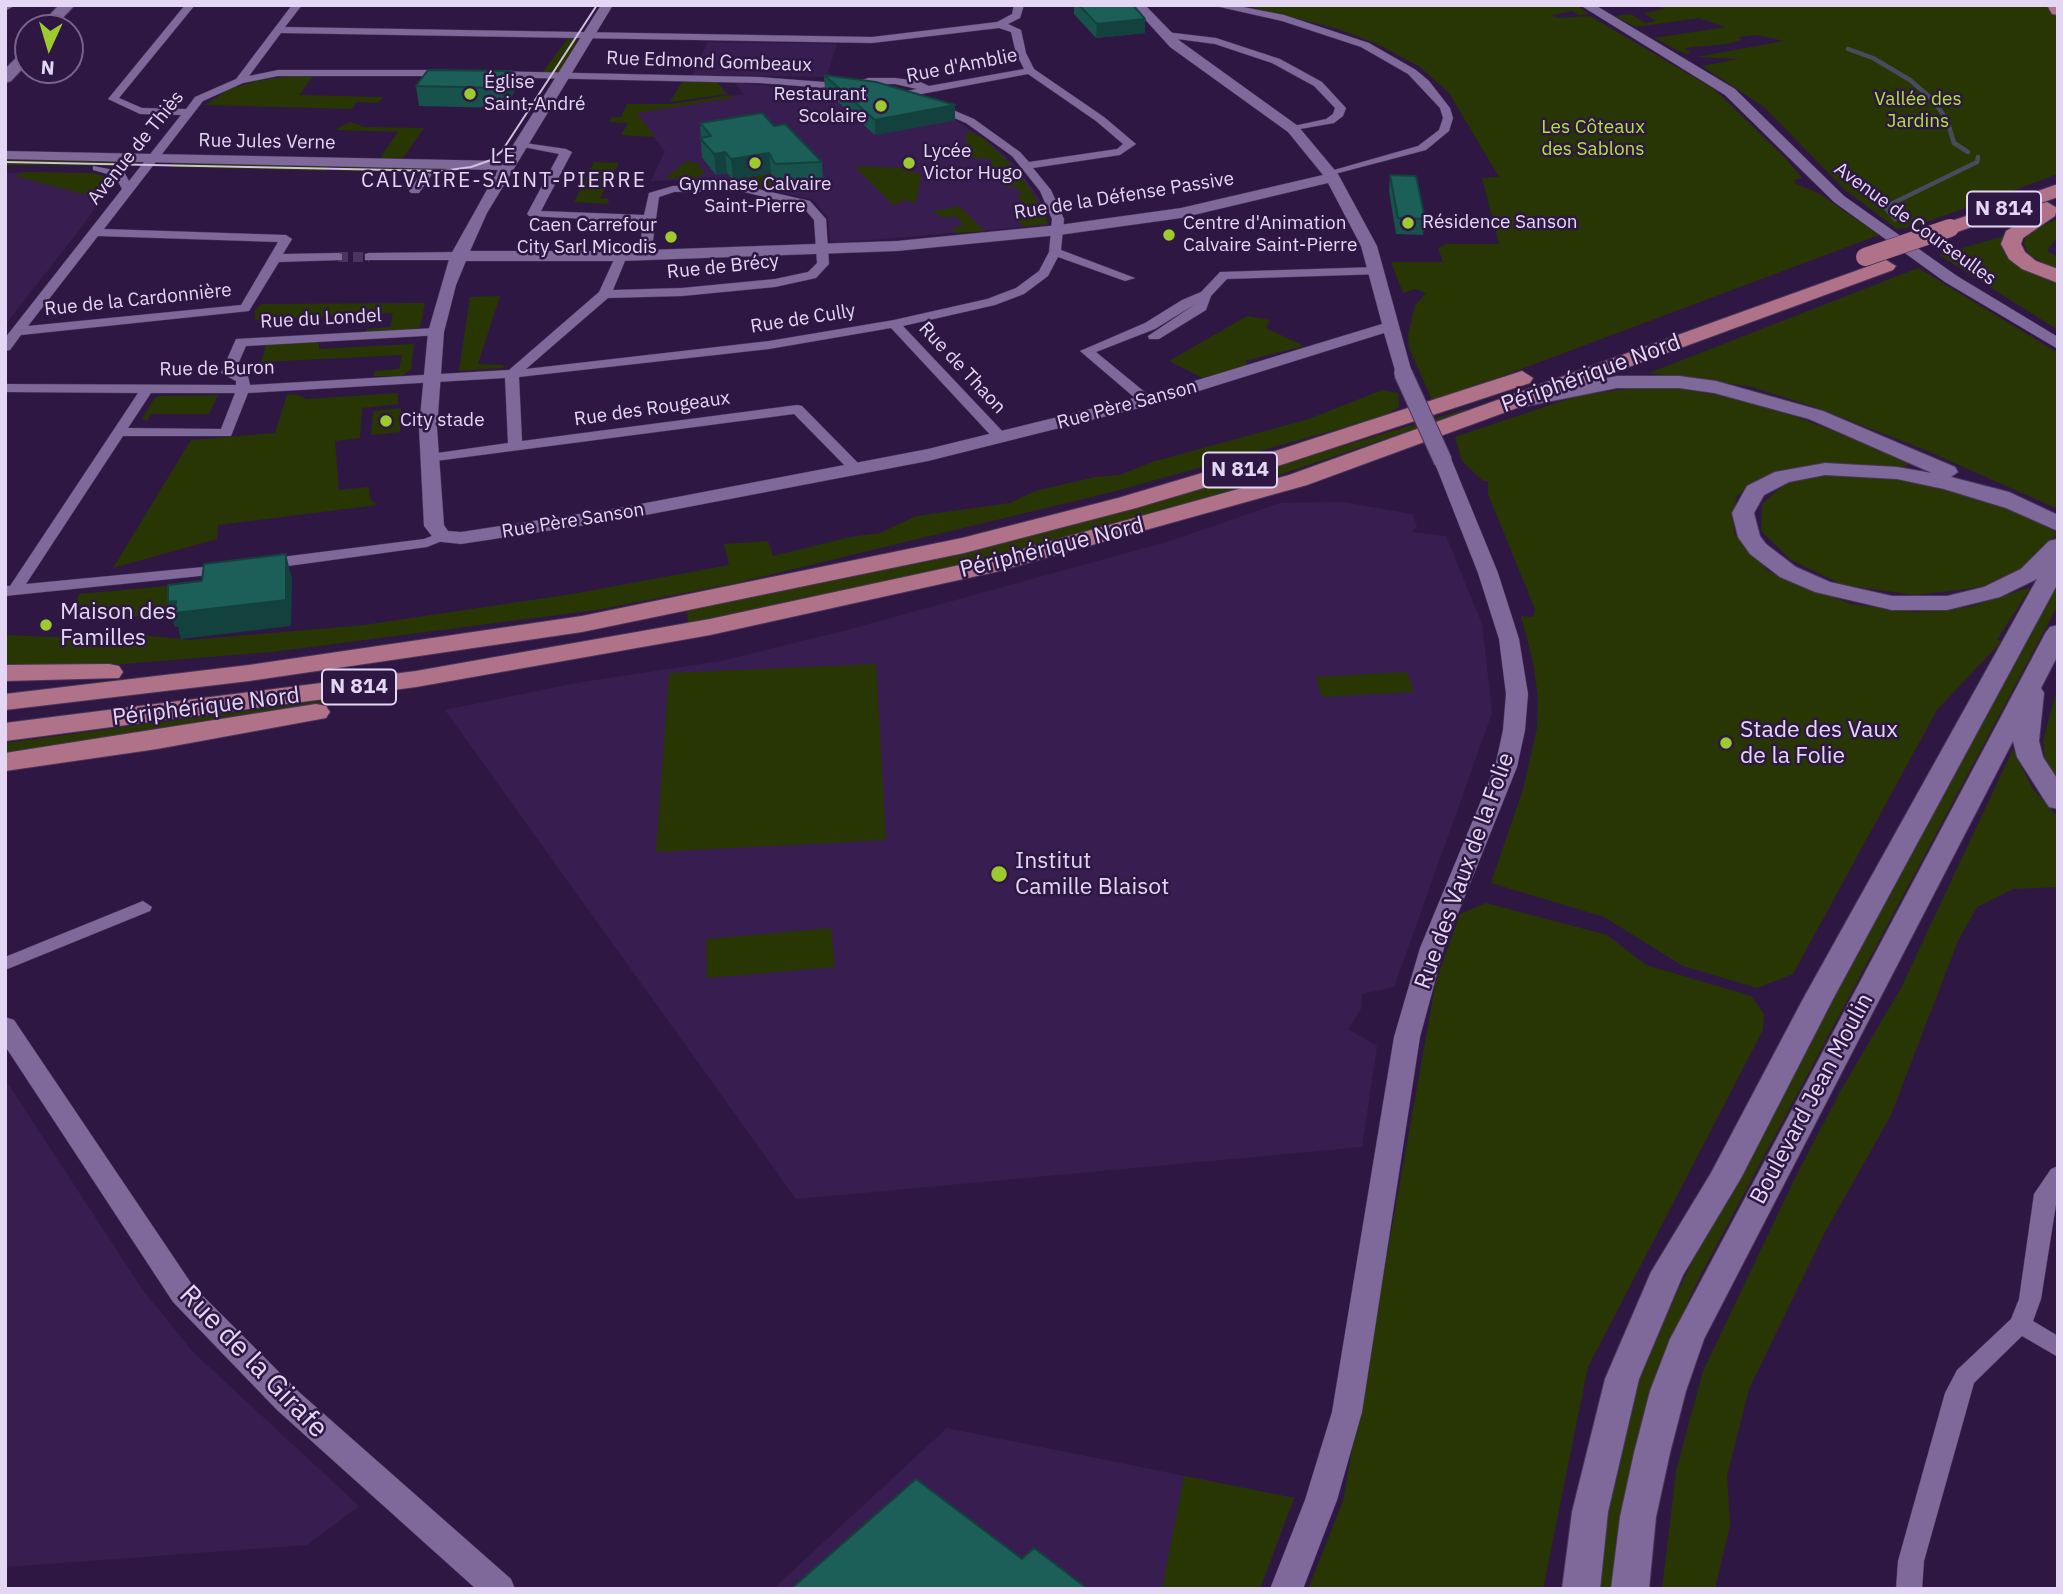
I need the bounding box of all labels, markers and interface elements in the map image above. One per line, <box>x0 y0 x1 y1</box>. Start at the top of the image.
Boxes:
north arrow <box>14 14 84 84</box>
street label: Rue d'Amblie <box>905 44 1019 88</box>
street label: Rue Edmond Gombeaux <box>606 47 812 77</box>
text: N <box>40 56 55 80</box>
place label: Église Saint-André <box>484 72 586 116</box>
place label: Restaurant Scolaire <box>773 84 867 128</box>
street label: Avenue de Thiès <box>83 86 189 210</box>
marker: Église Saint-André <box>462 86 478 102</box>
park label: Vallée des Jardins <box>1874 89 1962 133</box>
marker: Restaurant Scolaire <box>873 98 889 114</box>
park label: Les Côteaux des Sablons <box>1541 117 1645 161</box>
street label: Rue Jules Verne <box>198 129 336 155</box>
place label: Lycée Victor Hugo <box>923 141 1022 185</box>
district label: LE CALVAIRE-SAINT-PIERRE <box>364 144 644 194</box>
marker: Gymnase Calvaire Saint-Pierre <box>747 155 763 171</box>
marker: Lycée Victor Hugo <box>901 155 917 171</box>
street label: Avenue de Courseulles <box>1830 158 2000 290</box>
street label: Rue de la Défense Passive <box>1012 167 1236 225</box>
place label: Gymnase Calvaire Saint-Pierre <box>679 174 831 218</box>
road number: N 814 <box>1967 192 2041 227</box>
place label: Résidence Sanson <box>1422 212 1578 234</box>
place label: Centre d'Animation Calvaire Saint-Pierre <box>1183 213 1357 257</box>
place label: Caen Carrefour City Sarl Micodis <box>517 215 657 259</box>
marker: Résidence Sanson <box>1400 215 1416 231</box>
marker: Centre d'Animation Calvaire Saint-Pierre <box>1161 227 1177 243</box>
marker: Caen Carrefour City Sarl Micodis <box>663 229 679 245</box>
street label: Rue de Brécy <box>666 250 780 284</box>
street label: Rue de la Cardonnière <box>43 279 233 321</box>
street label: Rue de Cully <box>749 299 857 339</box>
street label: Rue du Londel <box>260 304 382 334</box>
street label: Rue de Thaon <box>914 317 1010 419</box>
street label: Périphérique Nord <box>1498 329 1684 419</box>
street label: Rue de Buron <box>159 357 275 381</box>
street label: Rue Père Sanson <box>1055 375 1199 435</box>
street label: Rue des Rougeaux <box>573 387 731 431</box>
place label: City stade <box>400 410 485 432</box>
marker: City stade <box>378 413 394 429</box>
road number: N 814 <box>1203 452 1277 488</box>
street label: Rue Père Sanson <box>500 498 646 544</box>
street label: Périphérique Nord <box>957 512 1147 584</box>
place label: Maison des Familles <box>60 598 176 652</box>
marker: Maison des Familles <box>38 617 54 633</box>
road number: N 814 <box>322 670 396 704</box>
street label: Périphérique Nord <box>111 682 301 732</box>
place label: Stade des Vaux de la Folie <box>1740 716 1898 770</box>
marker: Stade des Vaux de la Folie <box>1718 735 1734 751</box>
street label: Rue des Vaux de la Folie <box>1409 749 1521 993</box>
place label: Institut Camille Blaisot <box>1015 847 1169 901</box>
marker: Institut Camille Blaisot <box>989 864 1009 884</box>
street label: Boulevard Jean Moulin <box>1745 989 1879 1209</box>
street label: Rue de la Girafe <box>172 1279 334 1445</box>

